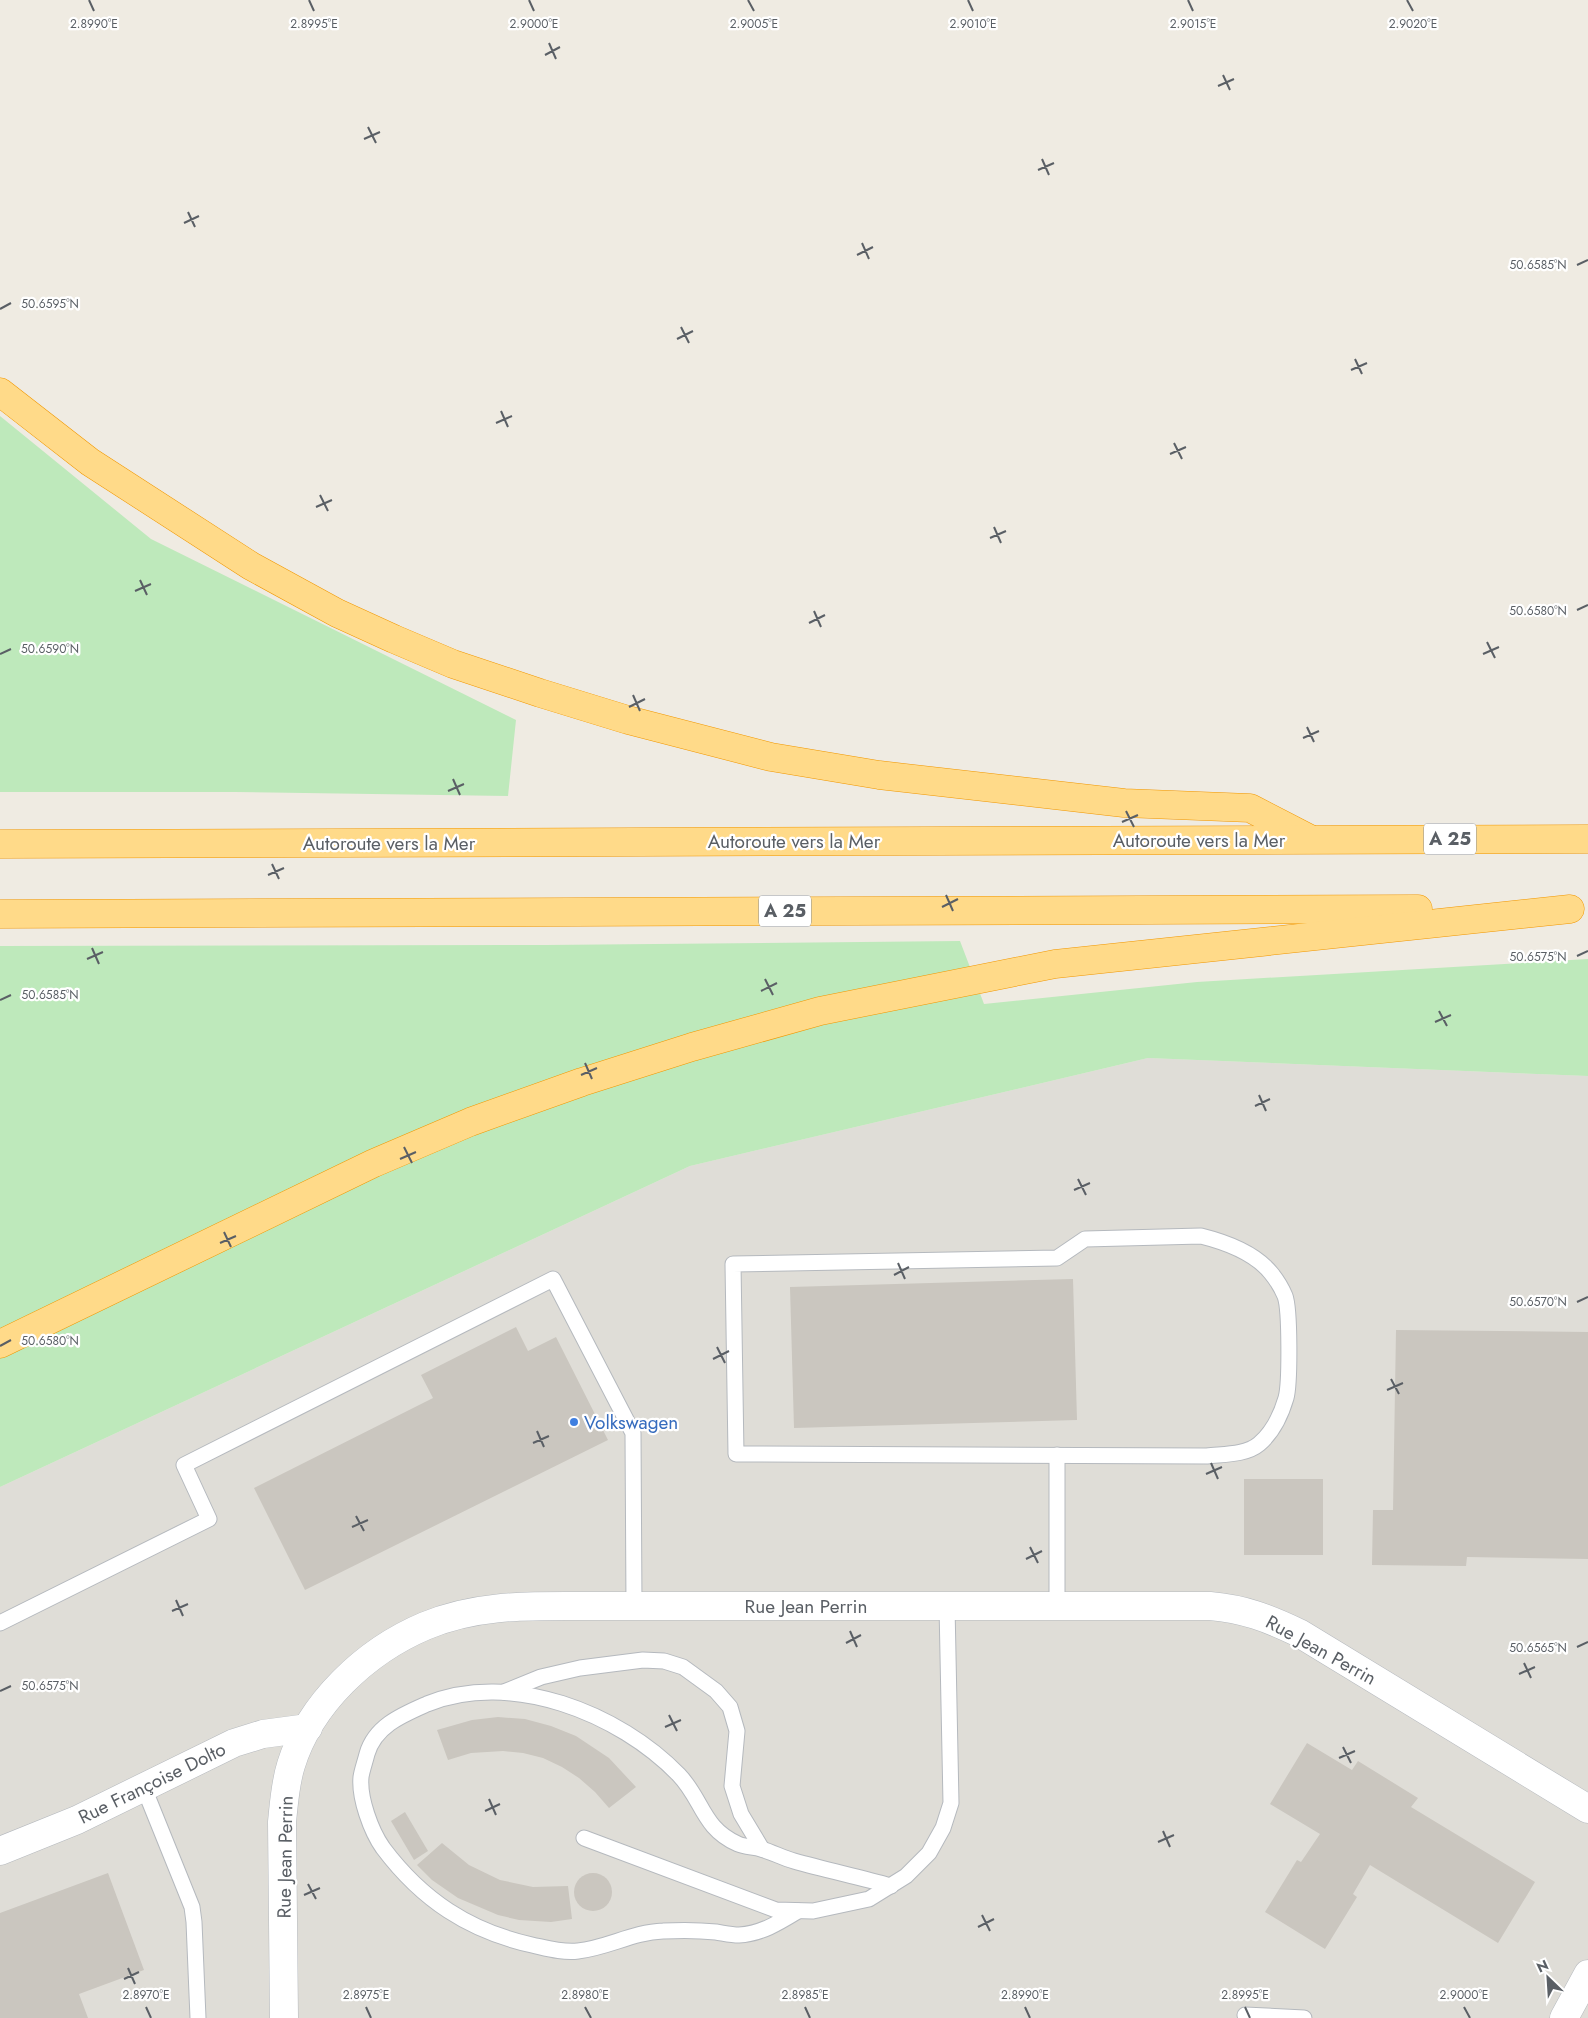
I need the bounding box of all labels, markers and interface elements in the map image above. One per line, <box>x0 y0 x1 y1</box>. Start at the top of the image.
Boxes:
text: 2.8990°E <box>70 15 118 33</box>
text: 2.8995°E <box>290 15 338 33</box>
text: 2.9000°E <box>510 15 558 33</box>
text: 2.9005°E <box>730 15 778 33</box>
text: 2.9010°E <box>949 15 997 33</box>
text: 2.9015°E <box>1170 15 1216 33</box>
text: 2.9020°E <box>1389 15 1437 33</box>
text: 50.6585°N <box>1509 256 1567 274</box>
text: 50.6595°N <box>21 295 79 313</box>
text: 50.6580°N <box>1509 602 1567 620</box>
text: 50.6590°N <box>21 640 79 658</box>
road number: A 25 <box>1424 824 1476 854</box>
street label: Autoroute vers la Mer <box>1113 827 1286 854</box>
street label: Autoroute vers la Mer <box>708 828 881 855</box>
street label: Autoroute vers la Mer <box>303 830 476 857</box>
road number: A 25 <box>759 896 811 926</box>
text: 50.6575°N <box>1510 948 1566 966</box>
text: 50.6585°N <box>21 986 79 1004</box>
text: 50.6570°N <box>1509 1293 1567 1311</box>
text: 50.6580°N <box>21 1332 79 1350</box>
place label: Volkswagen <box>584 1409 678 1436</box>
marker: Volkswagen <box>568 1416 580 1428</box>
street label: Rue Jean Perrin <box>745 1593 867 1620</box>
street label: Rue Jean Perrin <box>1261 1608 1381 1692</box>
text: 50.6565°N <box>1509 1639 1567 1657</box>
text: 50.6575°N <box>22 1677 78 1695</box>
street label: Rue Françoise Dolto <box>74 1736 230 1830</box>
street label: Rue Jean Perrin <box>270 1795 300 1919</box>
north arrow <box>1523 1953 1573 2003</box>
text: N <box>1533 1955 1552 1978</box>
text: 2.8970°E <box>123 1986 169 2004</box>
text: 2.8975°E <box>343 1986 389 2004</box>
text: 2.8980°E <box>561 1986 609 2004</box>
text: 2.8985°E <box>781 1986 829 2004</box>
text: 2.8990°E <box>1001 1986 1049 2004</box>
text: 2.8995°E <box>1221 1986 1269 2004</box>
text: 2.9000°E <box>1440 1986 1488 2004</box>

